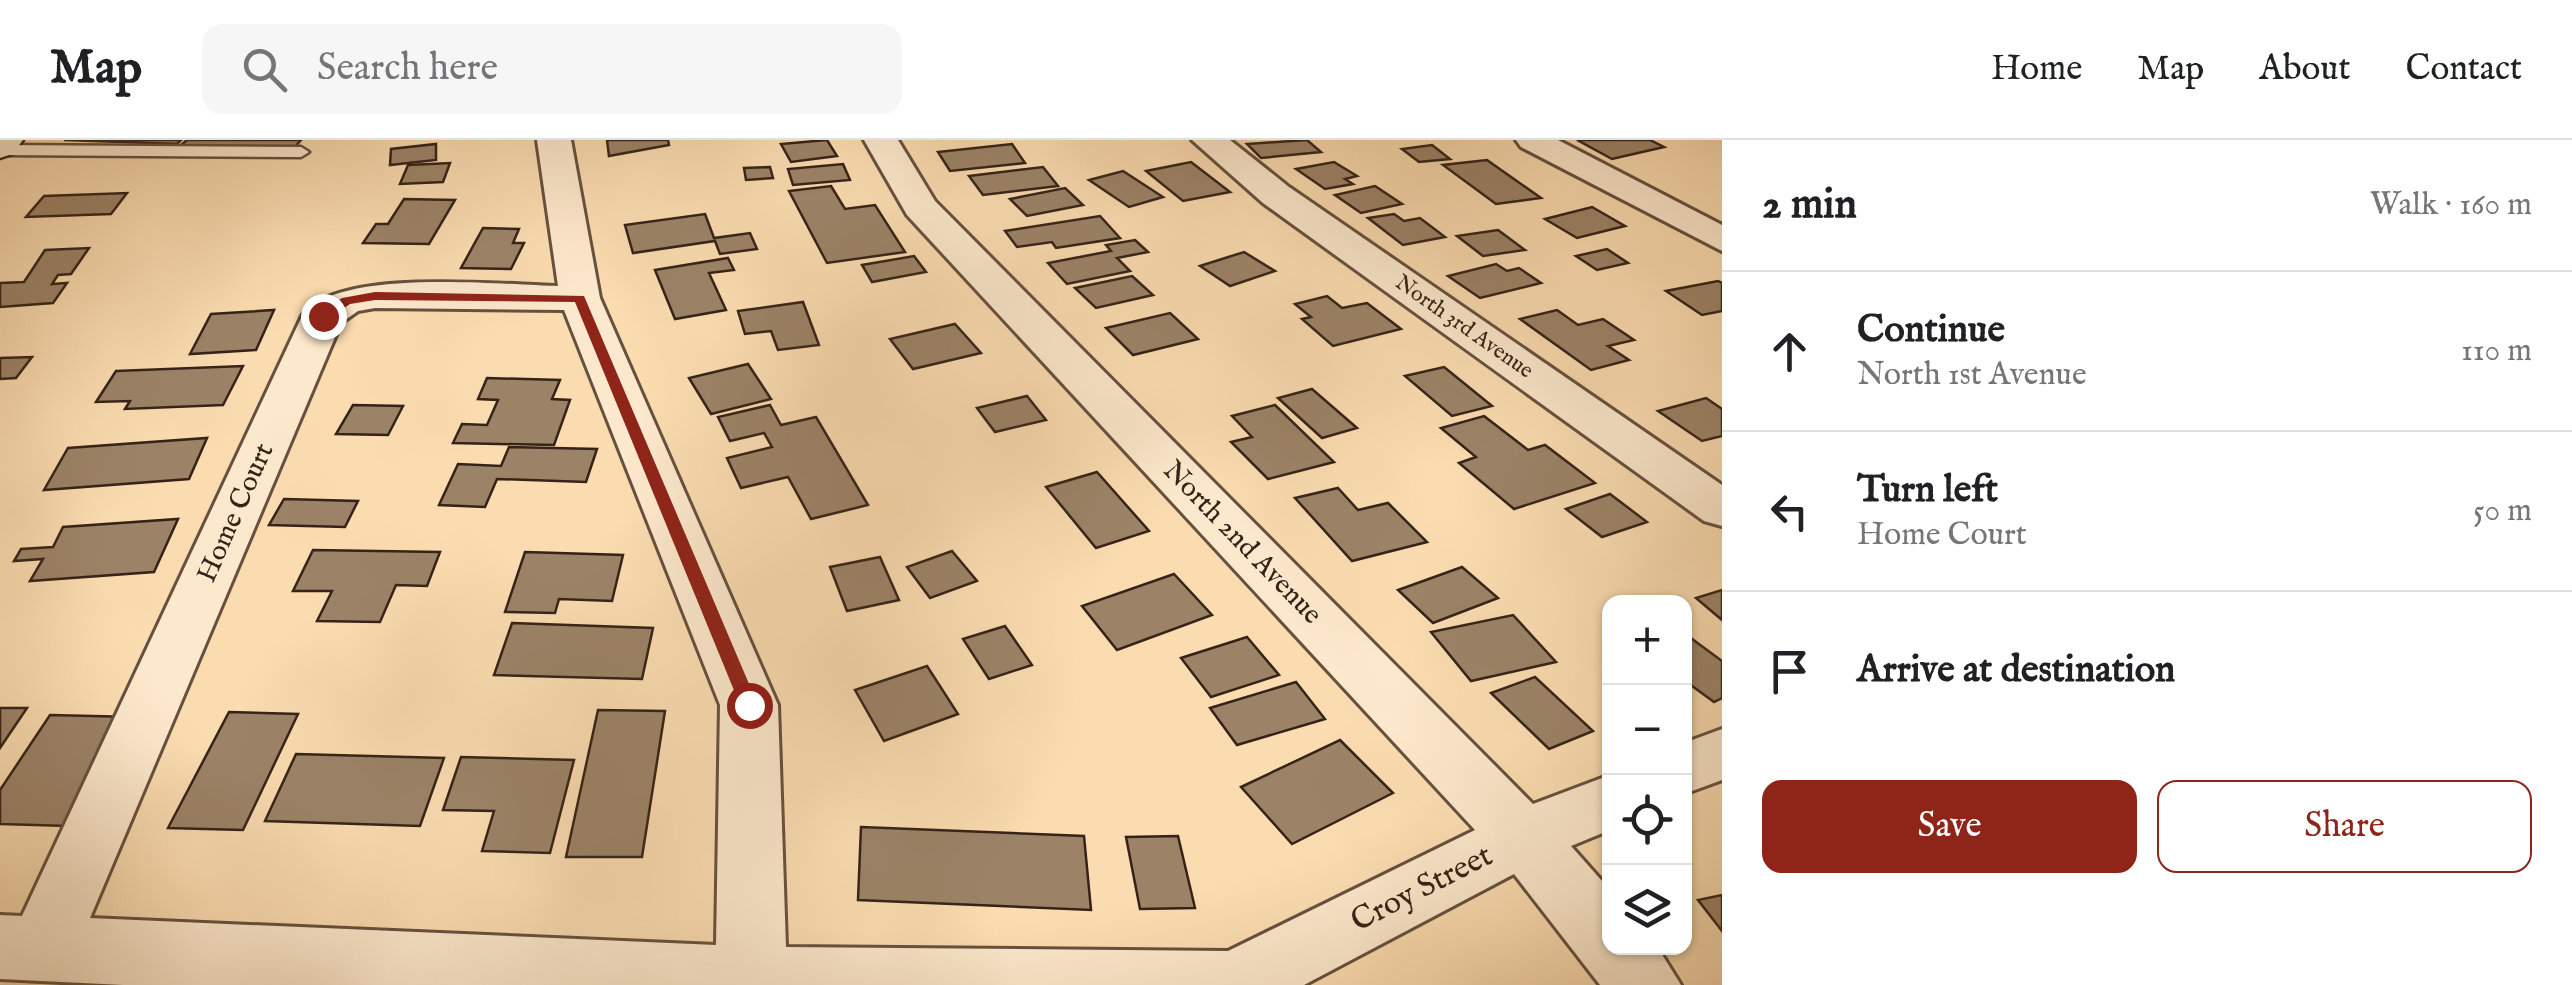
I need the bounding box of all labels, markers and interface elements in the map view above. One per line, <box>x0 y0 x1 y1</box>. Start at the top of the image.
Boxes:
search box <box>202 24 902 114</box>
text: Map <box>50 39 142 99</box>
icon: search <box>237 42 292 97</box>
text: Search here <box>317 45 498 93</box>
text: Home <box>1991 47 2082 92</box>
text: Map <box>2137 47 2204 92</box>
text: About <box>2259 47 2351 92</box>
text: Contact <box>2406 47 2522 92</box>
text: 2 min <box>1762 179 1857 232</box>
text: Walk · 160 m <box>2370 185 2532 226</box>
street label: North 3rd Avenue <box>1389 269 1539 385</box>
route end <box>301 294 347 340</box>
text: Continue <box>1857 307 2005 355</box>
icon: ahead <box>1762 324 1817 379</box>
text: 110 m <box>2461 331 2532 372</box>
text: North 1st Avenue <box>1857 355 2087 396</box>
street label: Home Court <box>190 438 282 588</box>
street label: North 2nd Avenue <box>1155 454 1329 632</box>
text: Turn left <box>1857 467 1998 515</box>
icon: left <box>1762 484 1817 539</box>
text: 50 m <box>2473 491 2532 532</box>
text: Home Court <box>1857 515 2027 556</box>
map controls <box>1602 595 1692 955</box>
button: + <box>1602 595 1692 685</box>
icon: arrive <box>1762 644 1817 699</box>
text: Arrive at destination <box>1857 647 2175 695</box>
route start <box>727 683 773 729</box>
button: − <box>1602 685 1692 775</box>
button: locate <box>1602 775 1692 865</box>
button: Save <box>1762 780 2137 873</box>
button: Share <box>2157 780 2532 873</box>
street label: Croy Street <box>1344 836 1500 942</box>
button: layers <box>1602 865 1692 955</box>

